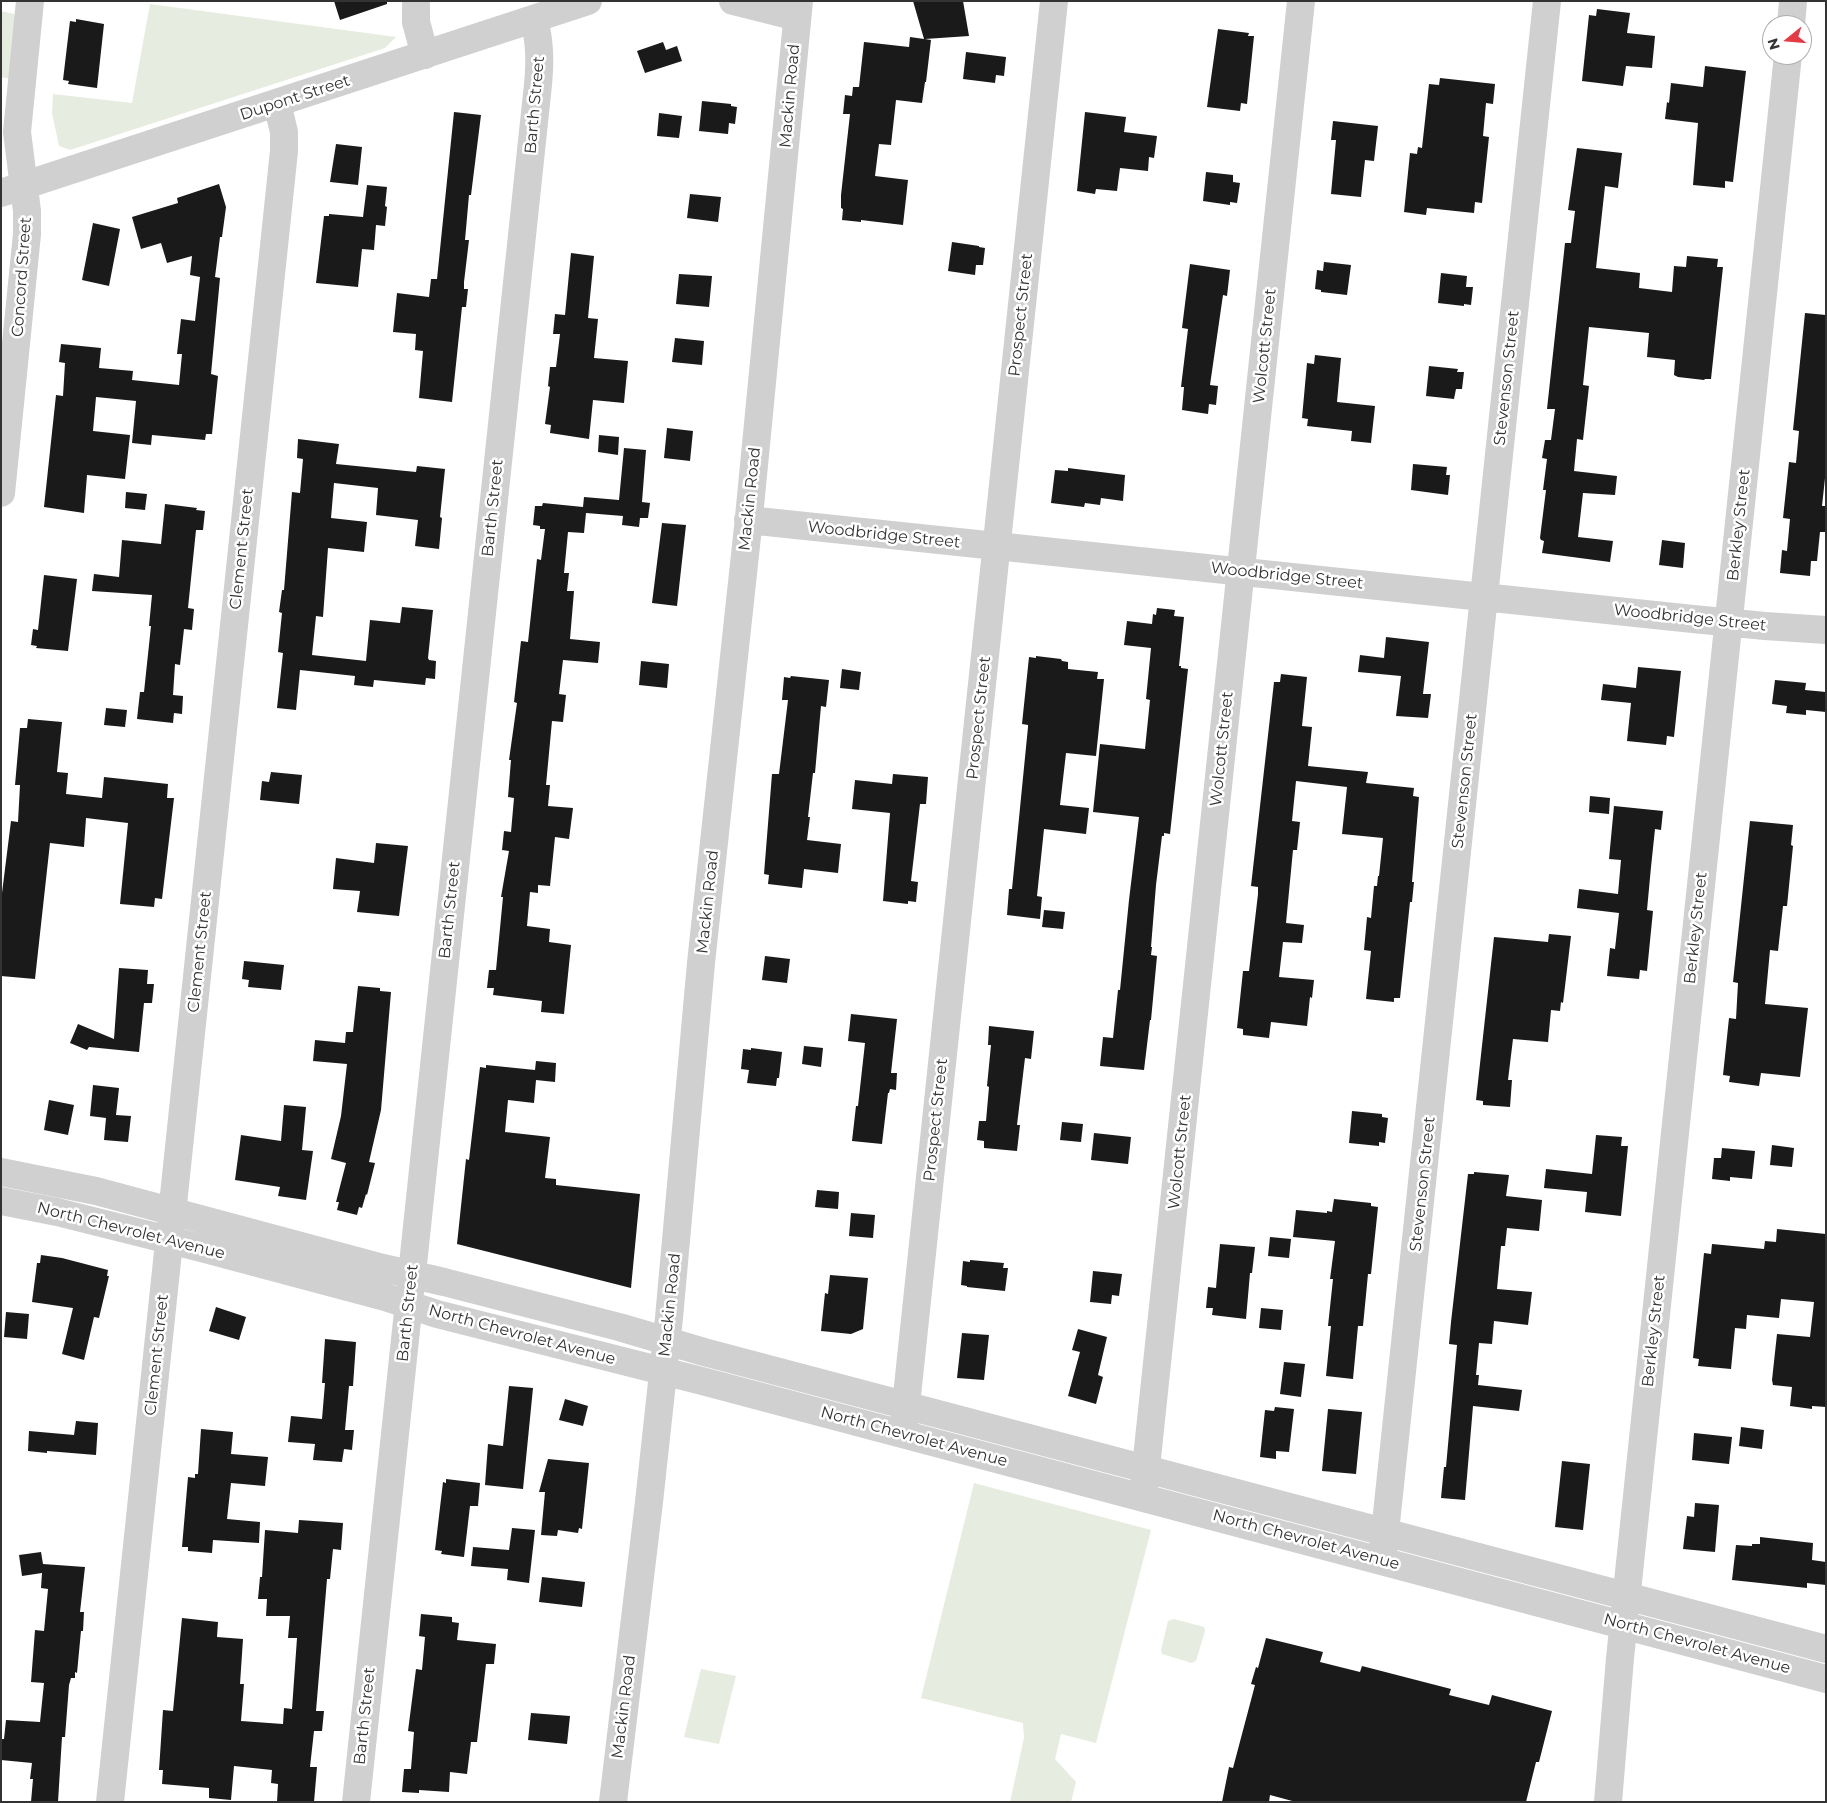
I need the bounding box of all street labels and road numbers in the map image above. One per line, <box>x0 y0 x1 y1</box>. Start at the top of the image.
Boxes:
street label: Mackin Road <box>776 43 804 149</box>
street label: Barth Street <box>521 55 549 155</box>
street label: Dupont Street <box>237 71 353 125</box>
street label: Concord Street <box>8 216 36 338</box>
street label: Prospect Street <box>1005 252 1037 378</box>
street label: Wolcott Street <box>1249 288 1281 404</box>
street label: Stevenson Street <box>1490 310 1524 446</box>
street label: Mackin Road <box>735 446 765 552</box>
street label: Barth Street <box>478 458 508 558</box>
street label: Berkley Street <box>1724 468 1754 582</box>
street label: Clement Street <box>226 487 258 611</box>
street label: Woodbridge Street <box>807 517 961 553</box>
street label: Woodbridge Street <box>1210 558 1364 594</box>
street label: Woodbridge Street <box>1613 600 1767 636</box>
street label: Prospect Street <box>963 655 995 781</box>
street label: Wolcott Street <box>1206 691 1238 807</box>
street label: Stevenson Street <box>1448 713 1482 849</box>
street label: Mackin Road <box>693 849 723 955</box>
street label: Barth Street <box>435 860 465 960</box>
street label: Berkley Street <box>1681 871 1711 985</box>
street label: Clement Street <box>184 890 216 1014</box>
street label: Prospect Street <box>920 1057 952 1183</box>
street label: Wolcott Street <box>1164 1094 1196 1210</box>
street label: Stevenson Street <box>1406 1116 1440 1252</box>
street label: North Chevrolet Avenue <box>35 1198 227 1264</box>
street label: Mackin Road <box>655 1252 685 1358</box>
street label: Barth Street <box>393 1263 423 1363</box>
street label: Berkley Street <box>1639 1274 1669 1388</box>
street label: Clement Street <box>141 1293 173 1417</box>
street label: North Chevrolet Avenue <box>426 1301 618 1369</box>
street label: North Chevrolet Avenue <box>818 1403 1010 1471</box>
street label: North Chevrolet Avenue <box>1210 1506 1402 1574</box>
street label: North Chevrolet Avenue <box>1601 1610 1793 1678</box>
street label: Mackin Road <box>608 1654 640 1760</box>
street label: Barth Street <box>350 1666 380 1766</box>

